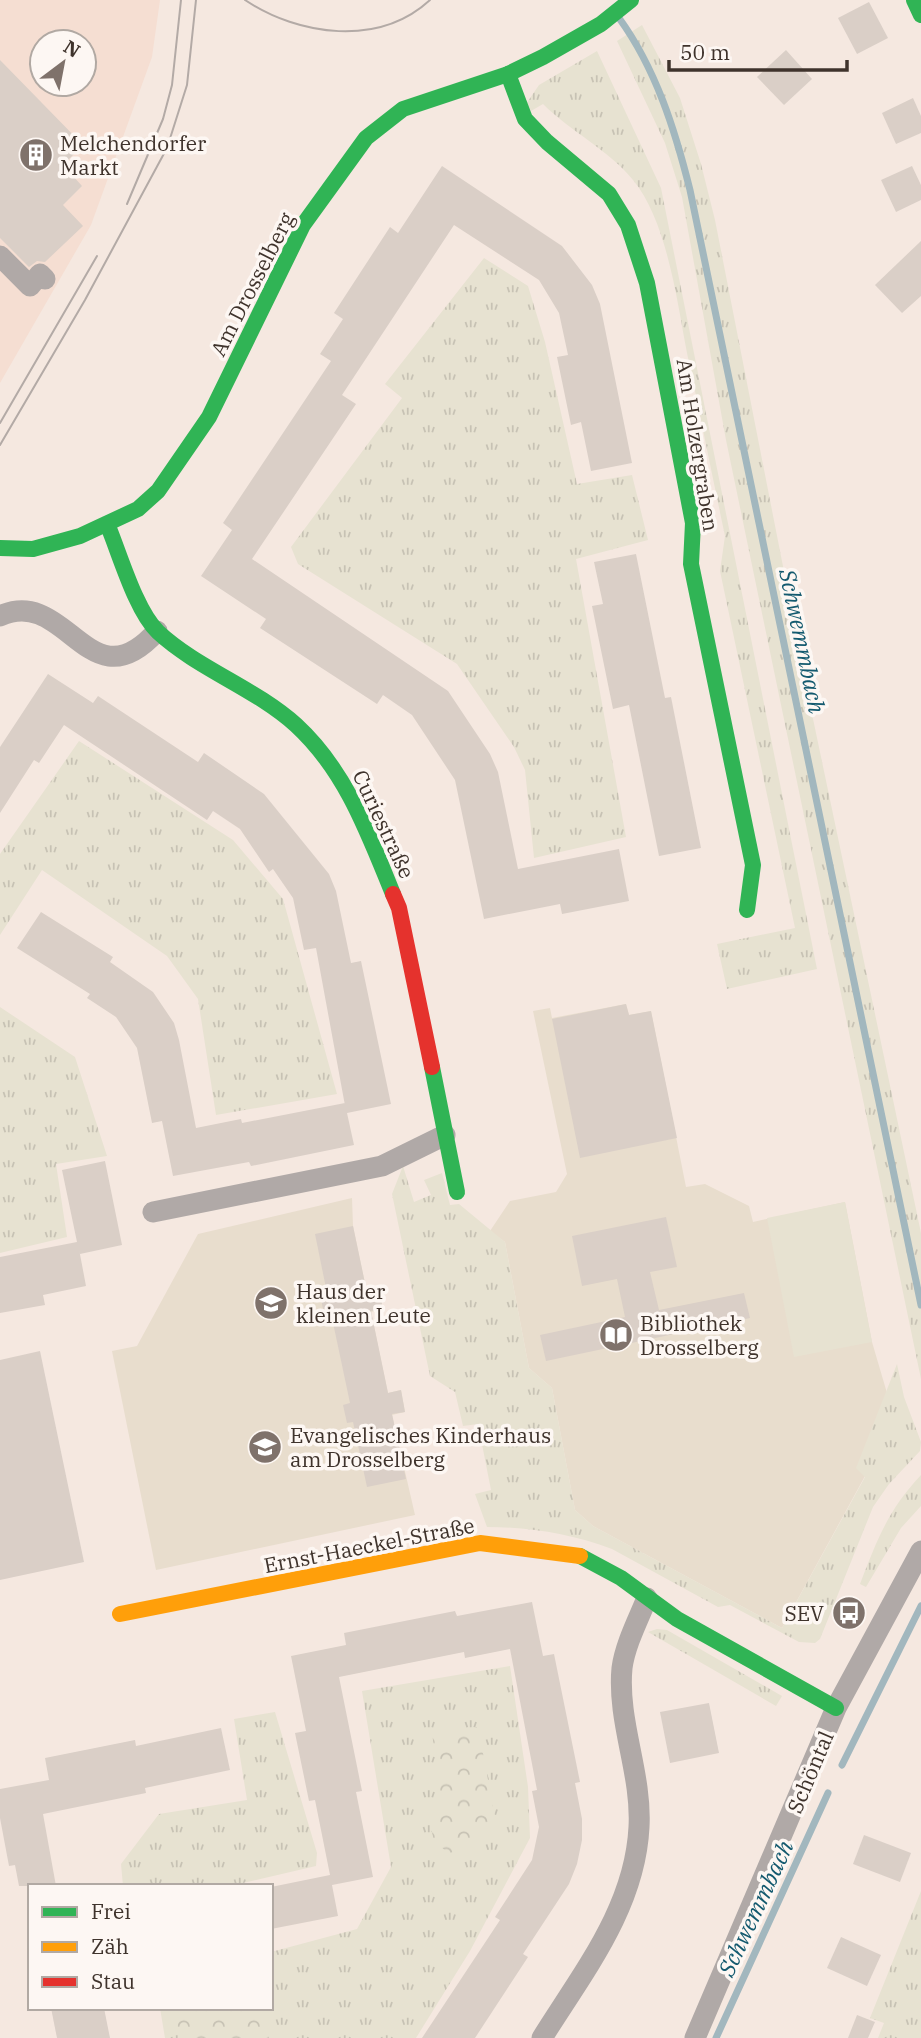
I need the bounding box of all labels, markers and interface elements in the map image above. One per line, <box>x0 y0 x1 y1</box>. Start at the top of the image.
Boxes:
north arrow <box>28 28 98 98</box>
scale bar <box>669 28 848 72</box>
text: N <box>59 34 85 63</box>
text: 50 m <box>680 38 730 66</box>
place label: Melchendorfer Markt <box>60 129 207 181</box>
building icon: Melchendorfer Markt <box>17 136 55 174</box>
street label: Am Drosselberg <box>204 207 301 361</box>
street label: Am Holzergraben <box>671 357 725 533</box>
water label: Schwemmbach <box>773 565 833 716</box>
street label: Curiestraße <box>347 765 421 883</box>
place label: Haus der kleinen Leute <box>296 1277 431 1329</box>
school or university icon: Haus der kleinen Leute <box>252 1284 290 1322</box>
place label: Bibliothek Drosselberg <box>640 1309 759 1361</box>
library icon: Bibliothek Drosselberg <box>597 1316 635 1354</box>
place label: Evangelisches Kinderhaus am Drosselberg <box>290 1421 551 1473</box>
school or university icon: Evangelisches Kinderhaus am Drosselberg <box>246 1428 284 1466</box>
street label: Ernst-Haeckel-Straße <box>261 1511 477 1579</box>
bus stop icon: SEV <box>830 1594 868 1632</box>
place label: SEV <box>784 1599 824 1627</box>
street label: Schöntal <box>780 1727 840 1817</box>
water label: Schwemmbach <box>710 1835 800 1982</box>
legend <box>28 1884 273 2010</box>
text: Frei <box>91 1897 131 1925</box>
text: Zäh <box>91 1932 129 1960</box>
text: Stau <box>91 1967 135 1995</box>

